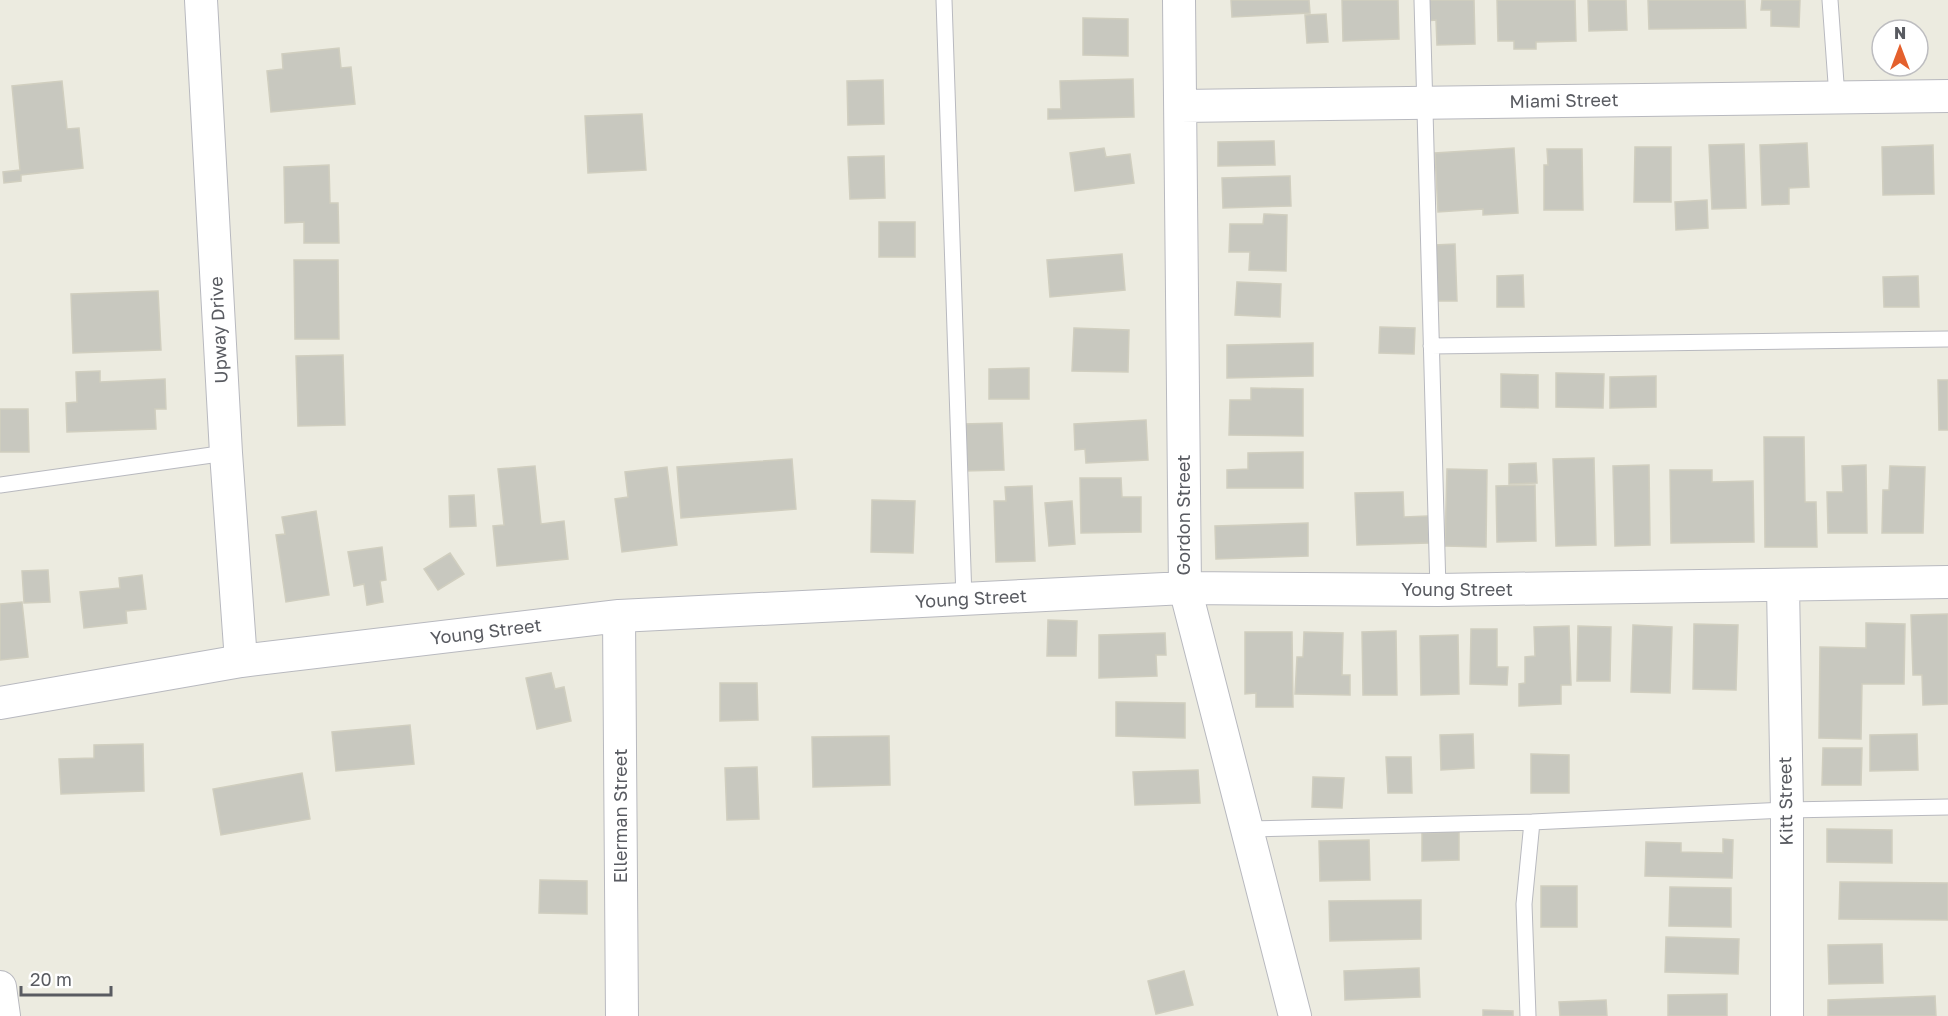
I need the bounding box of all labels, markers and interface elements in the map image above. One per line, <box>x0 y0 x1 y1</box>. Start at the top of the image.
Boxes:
north arrow <box>1870 18 1930 78</box>
text: N <box>1894 23 1906 43</box>
street label: Miami Street <box>1509 88 1619 112</box>
street label: Upway Drive <box>204 276 232 384</box>
street label: Gordon Street <box>1172 454 1194 576</box>
street label: Young Street <box>1401 578 1513 600</box>
street label: Young Street <box>915 584 1027 612</box>
street label: Young Street <box>429 613 543 649</box>
street label: Ellerman Street <box>609 749 631 883</box>
street label: Kitt Street <box>1773 756 1797 846</box>
scale bar <box>21 959 111 997</box>
text: 20 m <box>30 968 72 990</box>

